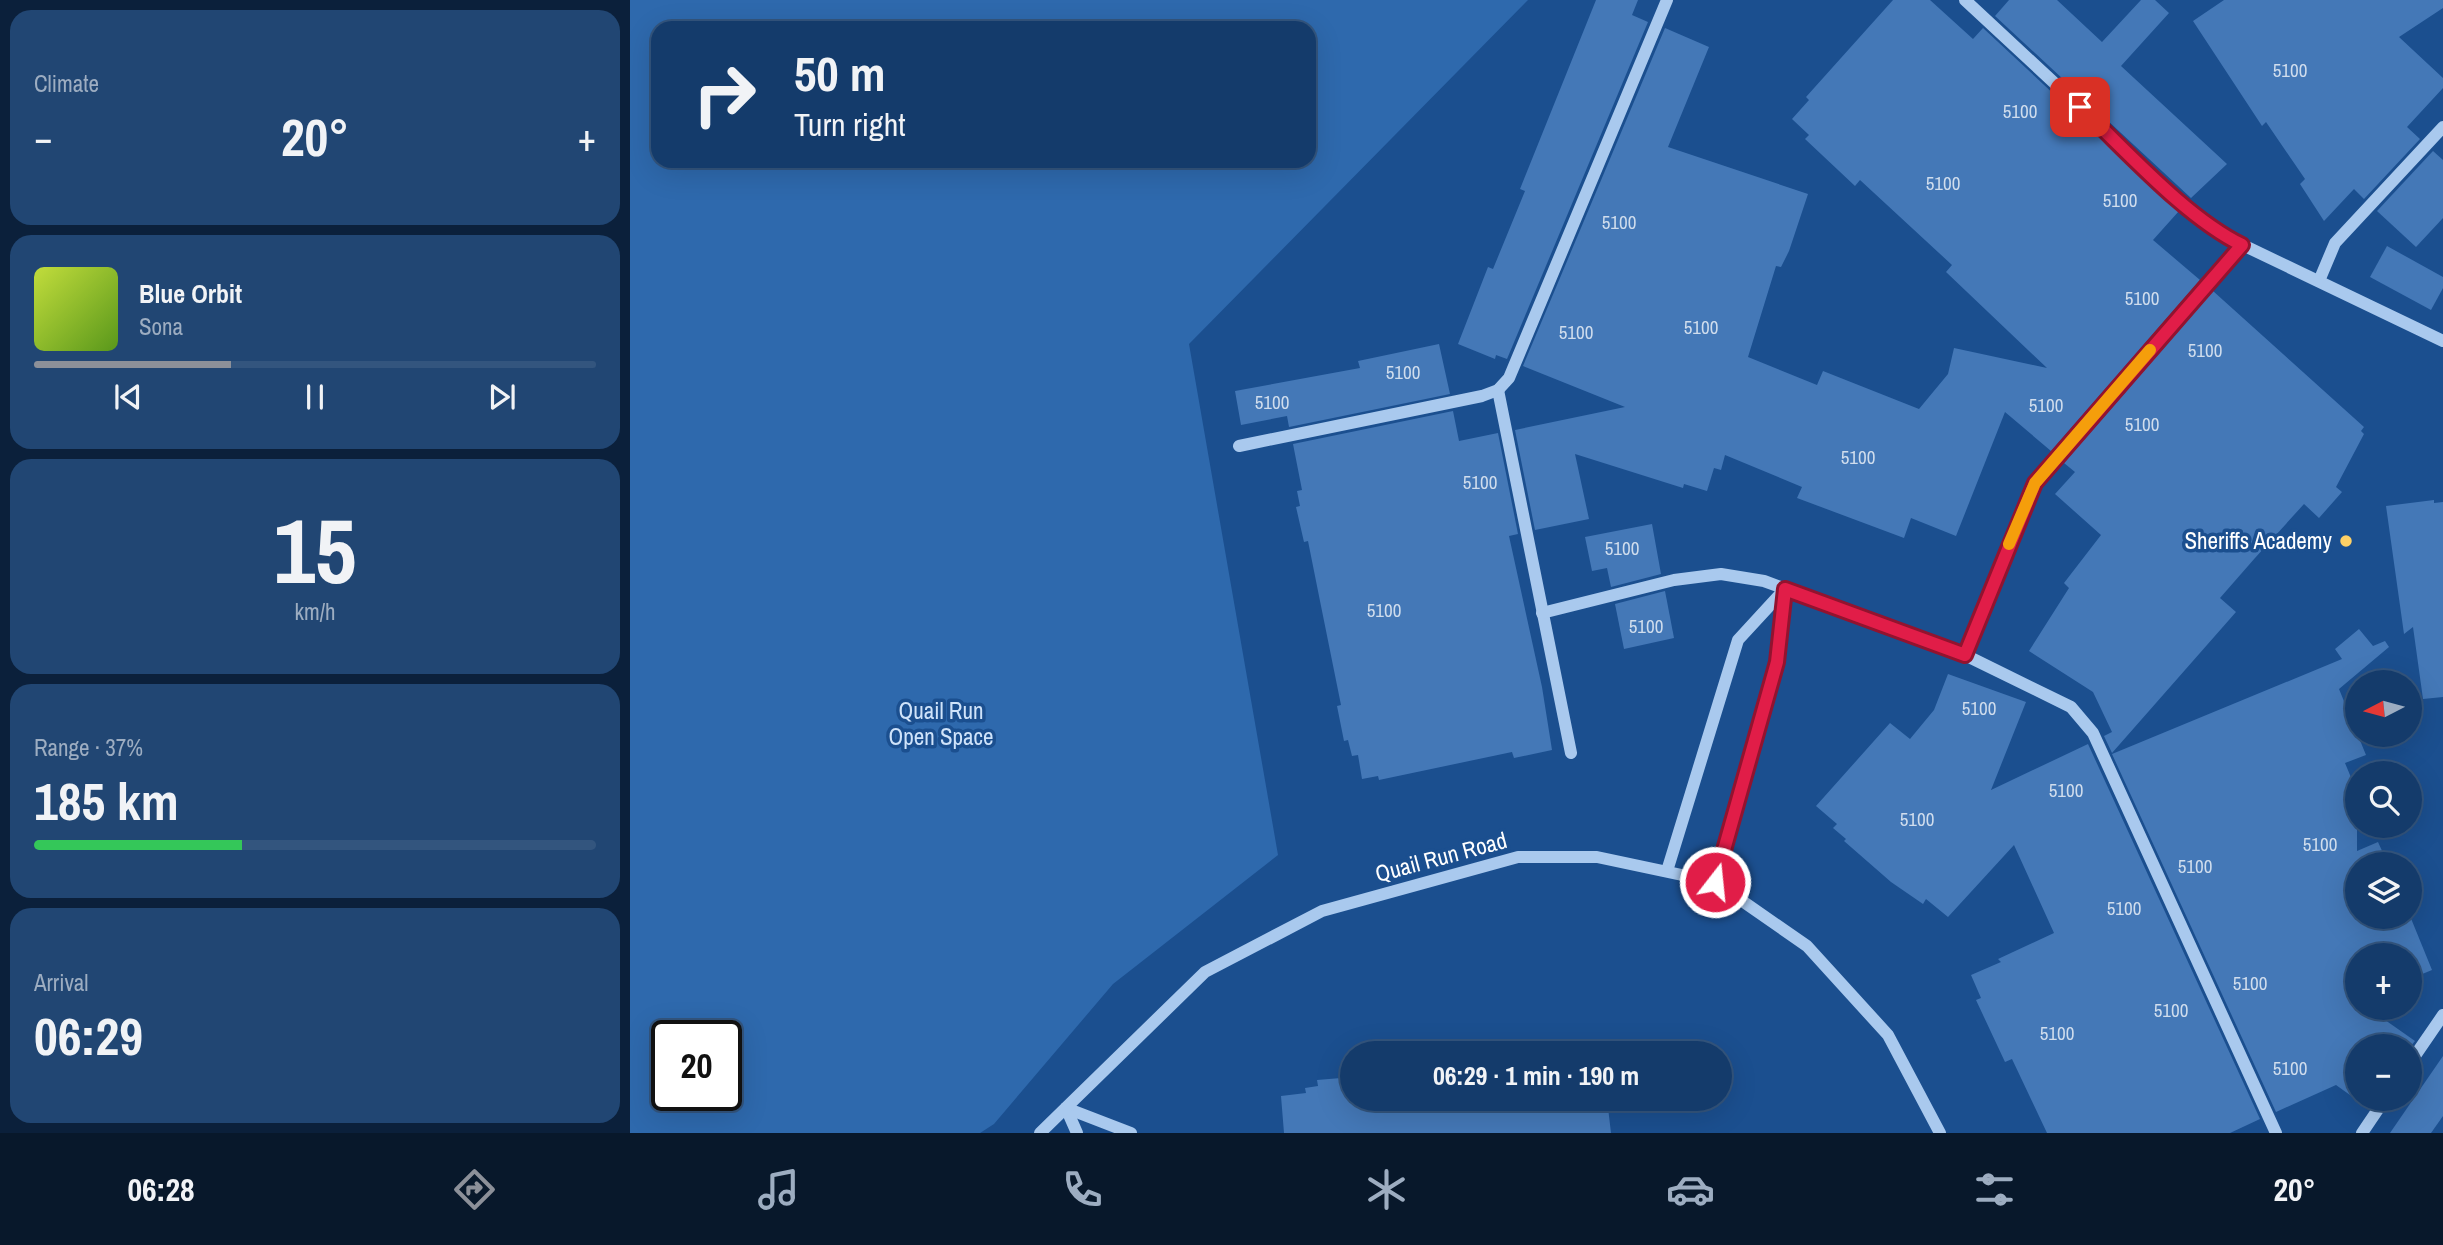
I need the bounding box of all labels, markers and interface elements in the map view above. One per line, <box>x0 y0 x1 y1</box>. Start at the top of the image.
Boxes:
text: 50 m <box>794 40 886 106</box>
icon: right <box>679 49 770 140</box>
house number: 5100 <box>2273 57 2307 83</box>
text: Climate <box>34 68 99 99</box>
pin <box>2050 77 2110 137</box>
icon: arrive <box>2061 88 2099 126</box>
house number: 5100 <box>2003 98 2037 124</box>
text: 20° <box>281 102 349 172</box>
text: Turn right <box>794 103 906 146</box>
text: − <box>34 112 52 163</box>
text: + <box>578 112 596 163</box>
house number: 5100 <box>1926 170 1960 196</box>
house number: 5100 <box>2103 187 2137 213</box>
house number: 5100 <box>1602 209 1636 235</box>
text: Blue Orbit <box>139 276 242 311</box>
house number: 5100 <box>2125 285 2159 311</box>
text: Sona <box>139 311 183 342</box>
house number: 5100 <box>1684 314 1718 340</box>
house number: 5100 <box>1559 319 1593 345</box>
house number: 5100 <box>2188 337 2222 363</box>
house number: 5100 <box>1386 359 1420 385</box>
icon: previous <box>109 378 147 416</box>
icon: pause <box>296 378 334 416</box>
icon: next <box>483 378 521 416</box>
house number: 5100 <box>1255 389 1289 415</box>
house number: 5100 <box>2029 392 2063 418</box>
house number: 5100 <box>2125 411 2159 437</box>
house number: 5100 <box>1841 444 1875 470</box>
house number: 5100 <box>1463 469 1497 495</box>
text: 15 <box>274 489 357 611</box>
place label: Sheriffs Academy <box>2185 525 2333 556</box>
marker: Sheriffs Academy <box>2338 533 2354 549</box>
house number: 5100 <box>1605 535 1639 561</box>
text: km/h <box>295 596 335 627</box>
house number: 5100 <box>1367 597 1401 623</box>
house number: 5100 <box>1629 613 1663 639</box>
north arrow <box>2345 670 2422 747</box>
map controls <box>2345 670 2422 1111</box>
park label: Quail Run Open Space <box>889 695 993 752</box>
house number: 5100 <box>1962 695 1996 721</box>
text: Range · 37% <box>34 732 143 763</box>
button: search <box>2345 761 2422 838</box>
text: 185 km <box>34 766 179 836</box>
house number: 5100 <box>2049 777 2083 803</box>
house number: 5100 <box>1900 806 1934 832</box>
street label: Quail Run Road <box>1372 824 1510 889</box>
house number: 5100 <box>2303 831 2337 857</box>
position arrow <box>1678 845 1752 919</box>
button: layers <box>2345 852 2422 929</box>
house number: 5100 <box>2178 853 2212 879</box>
house number: 5100 <box>2107 895 2141 921</box>
button: + <box>2345 943 2422 1020</box>
text: Arrival <box>34 967 89 998</box>
house number: 5100 <box>2233 970 2267 996</box>
house number: 5100 <box>2154 997 2188 1023</box>
text: 06:29 <box>34 1001 143 1071</box>
speed limit sign: 20 <box>651 1020 742 1111</box>
house number: 5100 <box>2040 1020 2074 1046</box>
button: − <box>2345 1034 2422 1111</box>
house number: 5100 <box>2273 1055 2307 1081</box>
text: 06:29 · 1 min · 190 m <box>1433 1058 1639 1093</box>
icon: directions <box>450 1165 499 1214</box>
icon: music <box>754 1165 803 1214</box>
icon: phone <box>1058 1165 1107 1214</box>
icon: climate <box>1362 1165 1411 1214</box>
icon: car <box>1666 1165 1715 1214</box>
icon: filters <box>1970 1165 2019 1214</box>
text: 06:28 <box>127 1168 195 1211</box>
text: 20° <box>2273 1168 2315 1211</box>

